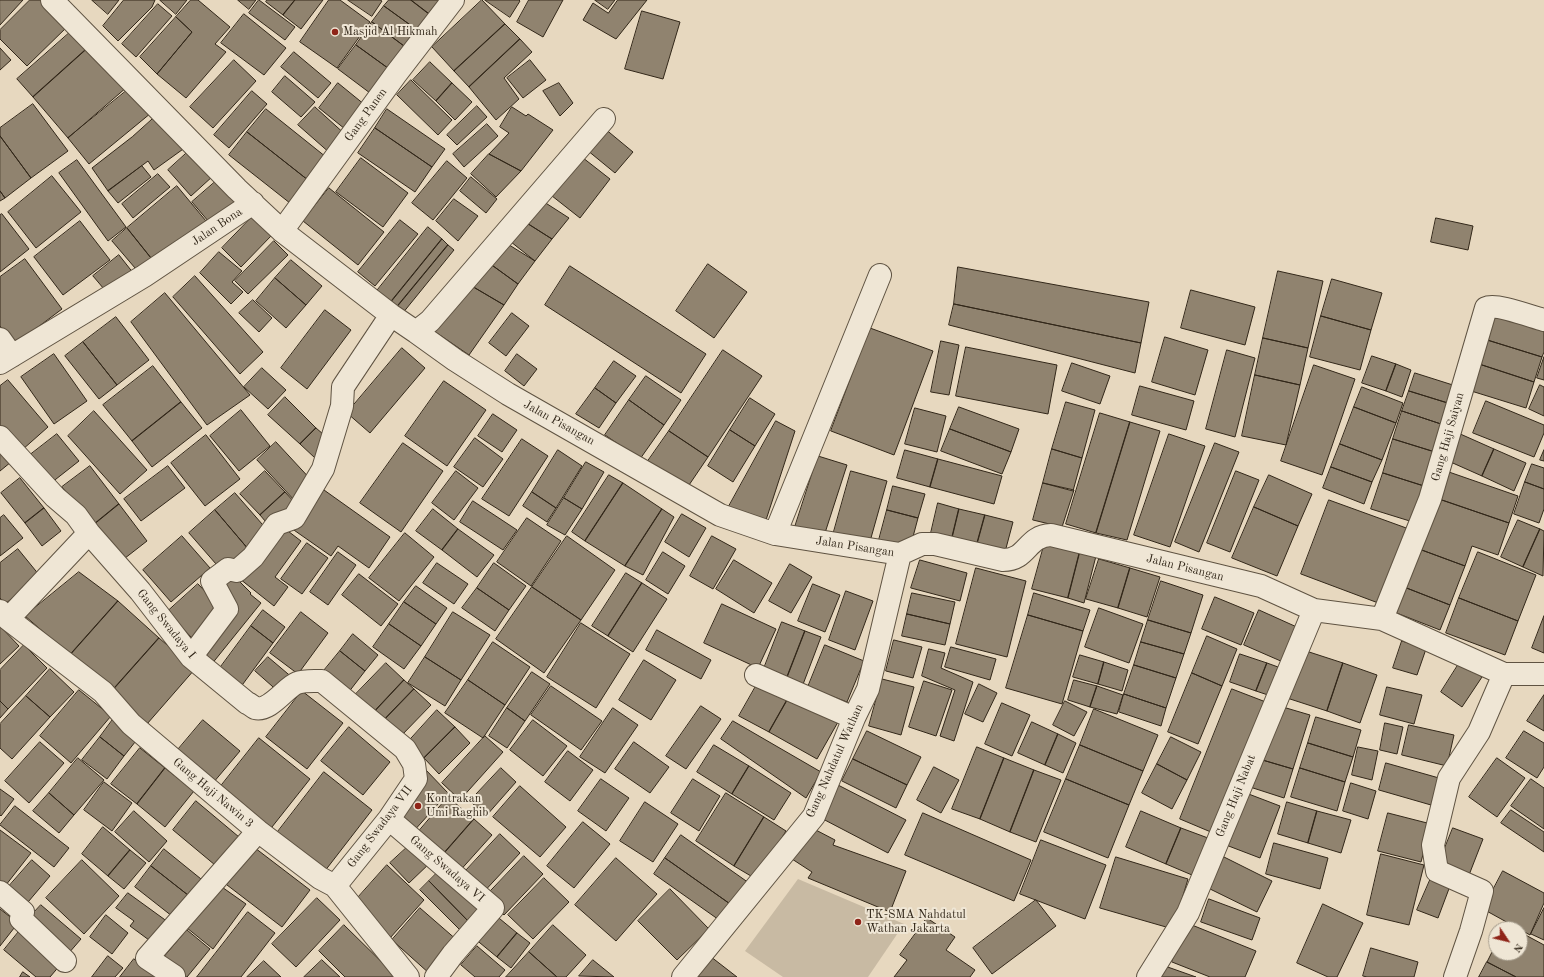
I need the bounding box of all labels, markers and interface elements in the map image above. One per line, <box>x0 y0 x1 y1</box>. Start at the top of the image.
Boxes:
place label: Masjid Al Hikmah <box>343 25 438 39</box>
marker: Masjid Al Hikmah <box>330 27 340 37</box>
street label: Gang Panen <box>342 85 390 145</box>
street label: Jalan Bona <box>189 205 245 249</box>
street label: Gang Haji Saiyan <box>1428 391 1468 483</box>
street label: Jalan Pisangan <box>521 397 597 449</box>
street label: Jalan Pisangan <box>815 534 895 560</box>
street label: Jalan Pisangan <box>1145 551 1225 585</box>
street label: Gang Swadaya I <box>134 586 198 662</box>
street label: Gang Nahdatul Wathan <box>803 702 867 820</box>
street label: Gang Haji Nabat <box>1213 752 1259 840</box>
street label: Gang Haji Nawin 3 <box>170 755 256 831</box>
street label: Gang Swadaya VII <box>344 783 416 871</box>
place label: Kontrakan Umi Raghib <box>426 792 488 820</box>
marker: Kontrakan Umi Raghib <box>413 801 423 811</box>
street label: Gang Swadaya VI <box>407 833 487 905</box>
place label: TK-SMA Nahdatul Wathan Jakarta <box>866 908 966 936</box>
marker: TK-SMA Nahdatul Wathan Jakarta <box>853 917 863 927</box>
north arrow <box>1488 921 1528 961</box>
text: N <box>1511 941 1524 954</box>

